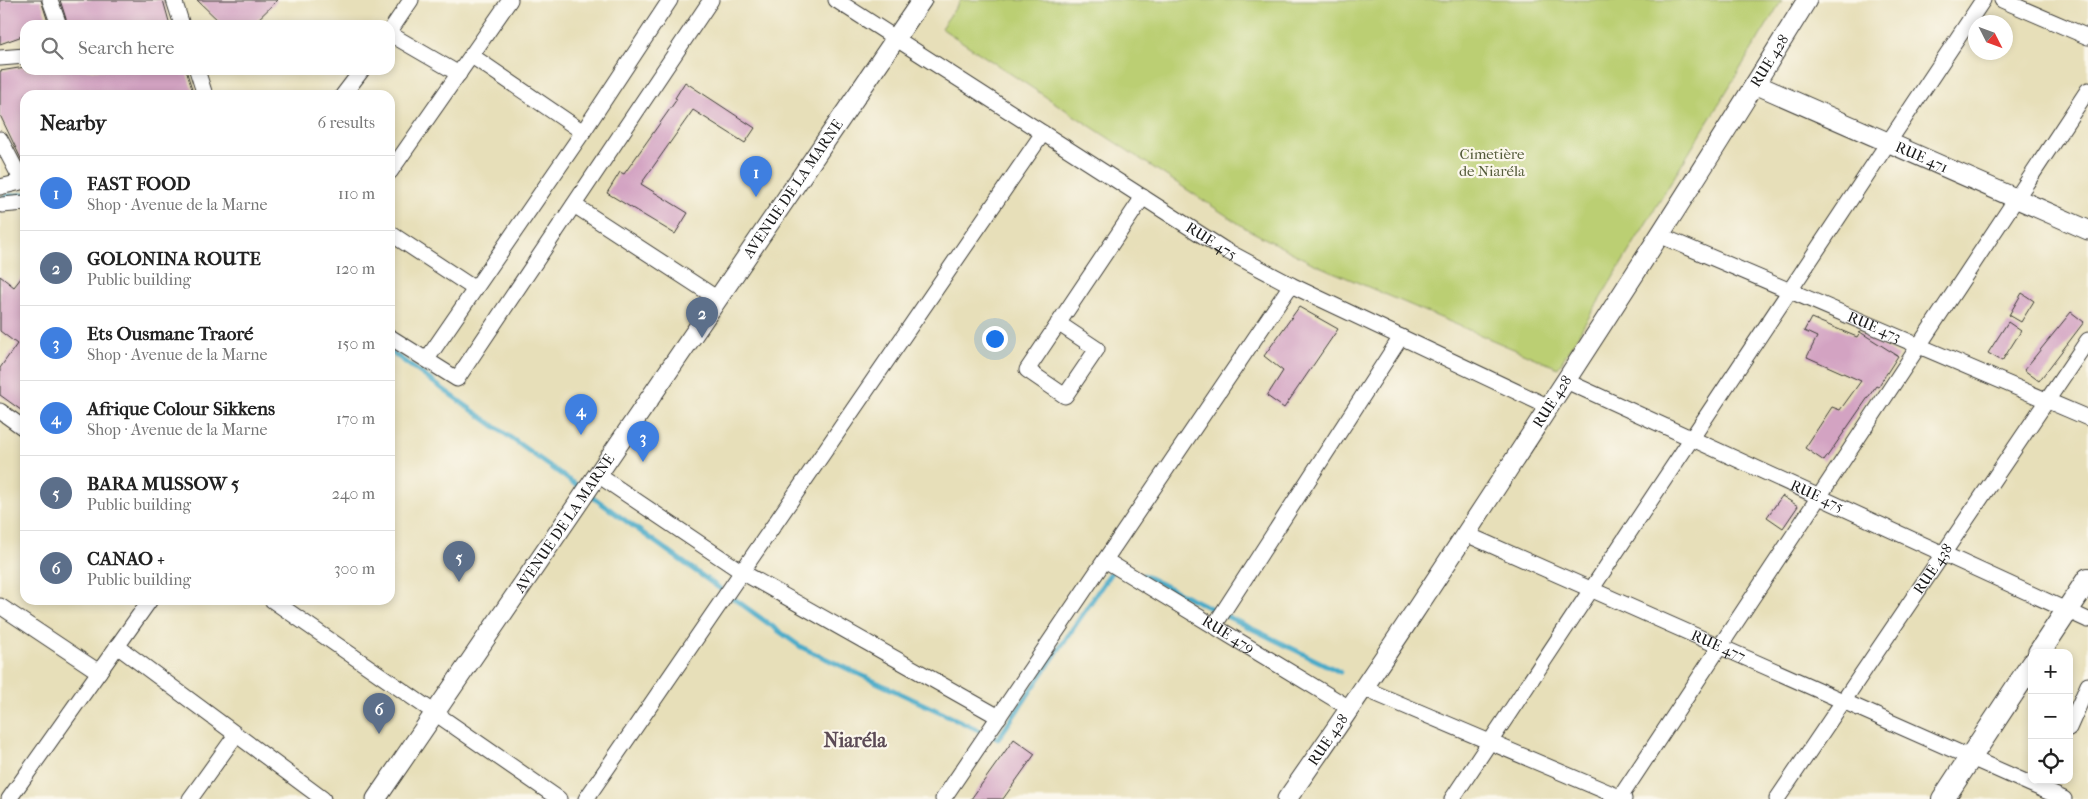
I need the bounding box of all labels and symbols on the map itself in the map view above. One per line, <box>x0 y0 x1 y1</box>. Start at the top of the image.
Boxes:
north arrow <box>1968 15 2013 60</box>
street label: RUE 428 <box>1746 31 1793 90</box>
street label: AVENUE DE LA MARNE <box>739 116 847 262</box>
street label: RUE 471 <box>1893 138 1951 176</box>
park label: Cimetière de Niaréla <box>1459 145 1526 180</box>
pin: 1 <box>740 156 772 197</box>
street label: RUE 475 <box>1183 218 1240 264</box>
pin: 2 <box>686 297 718 338</box>
street label: RUE 473 <box>1845 308 1904 346</box>
your location <box>982 326 1008 352</box>
street label: RUE 428 <box>1529 372 1576 431</box>
pin: 4 <box>565 394 597 435</box>
pin: 3 <box>627 421 659 462</box>
street label: AVENUE DE LA MARNE <box>510 450 618 597</box>
street label: RUE 475 <box>1787 476 1846 516</box>
street label: RUE 438 <box>1910 540 1956 597</box>
pin: 5 <box>443 541 475 582</box>
street label: RUE 479 <box>1199 612 1258 657</box>
street label: RUE 477 <box>1688 626 1748 666</box>
pin: 6 <box>363 693 395 734</box>
street label: RUE 428 <box>1304 711 1352 769</box>
district label: Niaréla <box>823 729 887 752</box>

